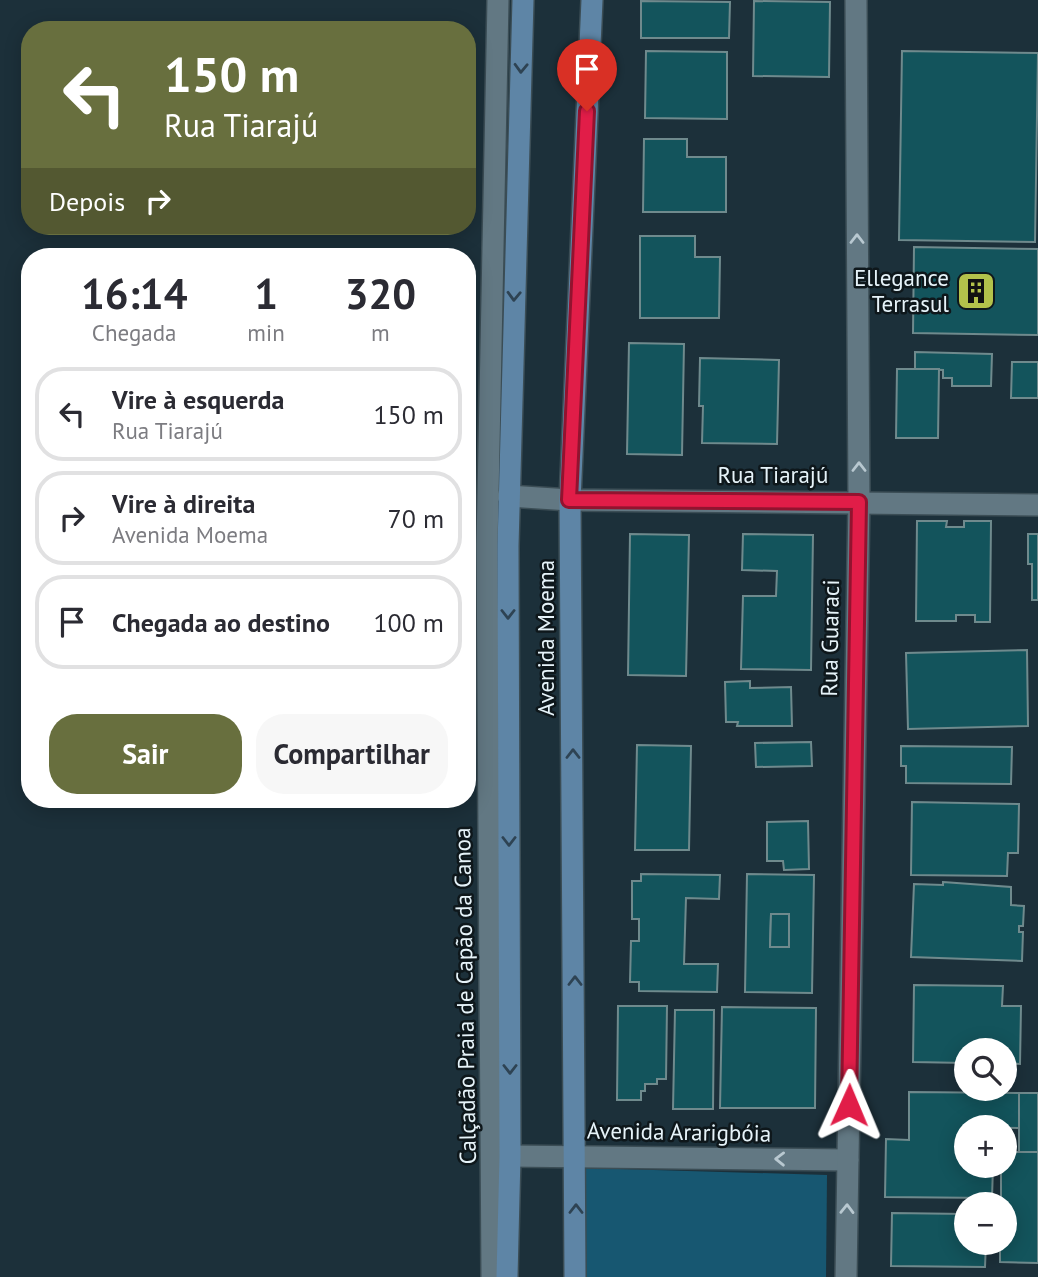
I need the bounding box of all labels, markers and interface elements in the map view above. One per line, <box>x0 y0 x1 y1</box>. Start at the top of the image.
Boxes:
pin <box>557 39 617 111</box>
text: 150 m <box>164 42 299 106</box>
icon: left <box>49 49 140 140</box>
icon: arrive <box>568 50 606 88</box>
one-way arrow <box>514 63 529 74</box>
text: Rua Tiarajú <box>164 104 318 146</box>
icon: right <box>139 182 177 220</box>
text: Depois <box>49 185 125 218</box>
one-way arrow <box>849 234 865 244</box>
place label: Ellegance Terrasul <box>854 263 949 318</box>
text: 16:14 <box>81 266 187 321</box>
text: 1 <box>254 266 278 321</box>
text: 320 <box>345 266 416 321</box>
building icon: Ellegance Terrasul <box>955 270 997 312</box>
one-way arrow <box>507 290 522 301</box>
text: Chegada <box>92 318 177 347</box>
text: min <box>247 318 285 347</box>
text: m <box>371 318 390 347</box>
text: Vire à esquerda <box>112 383 284 416</box>
icon: left <box>53 395 91 433</box>
text: 150 m <box>373 398 444 431</box>
text: Rua Tiarajú <box>112 416 223 445</box>
street label: Rua Tiarajú <box>718 460 828 489</box>
one-way arrow <box>851 461 866 472</box>
text: Vire à direita <box>112 487 255 520</box>
icon: right <box>53 499 91 537</box>
text: 70 m <box>388 502 444 535</box>
text: Avenida Moema <box>112 520 268 549</box>
street label: Avenida Moema <box>531 560 560 716</box>
street label: Rua Guaraci <box>814 579 845 697</box>
icon: arrive <box>53 603 91 641</box>
text: Chegada ao destino <box>112 606 330 639</box>
text: 100 m <box>373 606 444 639</box>
one-way arrow <box>500 609 516 620</box>
button: Sair <box>49 714 242 794</box>
button: Compartilhar <box>256 714 448 794</box>
one-way arrow <box>565 748 581 759</box>
street label: Calçadão Praia de Capão da Canoa <box>447 827 482 1165</box>
one-way arrow <box>501 837 517 847</box>
one-way arrow <box>567 976 583 986</box>
map controls <box>954 1038 1017 1255</box>
button: search <box>954 1038 1017 1101</box>
one-way arrow <box>502 1064 518 1075</box>
position arrow <box>812 1068 886 1142</box>
street label: Avenida Ararigbóia <box>587 1115 771 1148</box>
button: + <box>954 1115 1017 1178</box>
one-way arrow <box>774 1151 784 1167</box>
button: − <box>954 1192 1017 1255</box>
one-way arrow <box>568 1203 584 1214</box>
one-way arrow <box>839 1203 855 1214</box>

